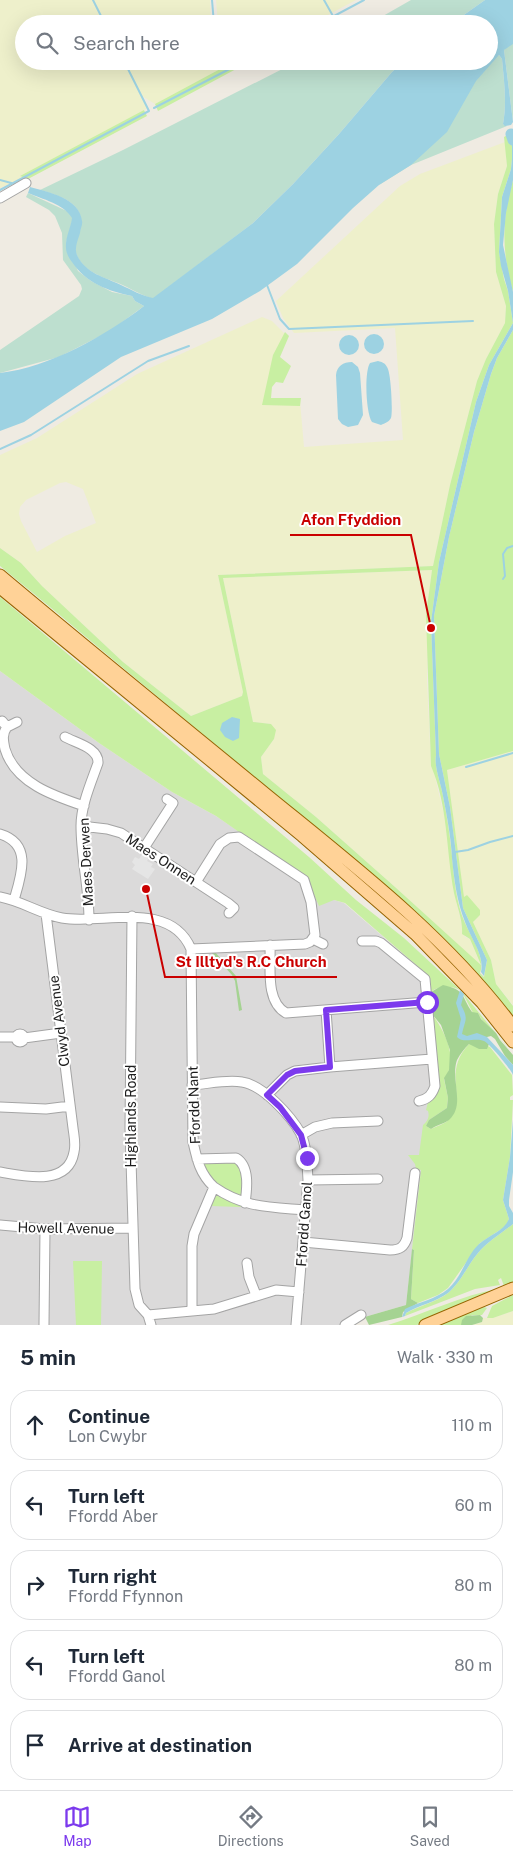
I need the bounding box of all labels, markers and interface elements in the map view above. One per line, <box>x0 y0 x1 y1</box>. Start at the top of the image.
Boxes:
search box <box>15 15 498 70</box>
icon: search <box>33 29 61 57</box>
text: Search here <box>73 32 180 54</box>
callout: Afon Ffyddion <box>290 505 411 535</box>
text: Afon Ffyddion <box>301 511 401 528</box>
street label: Maes Derwen <box>76 817 96 907</box>
street label: Maes Onnen <box>123 830 199 888</box>
callout: St Illtyd's R.C Church <box>165 947 337 977</box>
text: St Illtyd's R.C Church <box>175 953 327 970</box>
street label: Clwyd Avenue <box>45 974 73 1068</box>
route start <box>416 991 439 1014</box>
street label: Highlands Road <box>123 1065 139 1167</box>
street label: Ffordd Nant <box>185 1065 203 1145</box>
route end <box>296 1147 319 1170</box>
street label: Ffordd Ganol <box>293 1181 315 1267</box>
street label: Howell Avenue <box>17 1219 115 1237</box>
text: 5 min <box>20 1345 76 1370</box>
text: Walk · 330 m <box>397 1348 493 1367</box>
text: Continue <box>68 1405 150 1427</box>
icon: ahead <box>21 1411 49 1439</box>
text: 110 m <box>451 1416 492 1435</box>
text: Lon Cwybr <box>68 1427 147 1446</box>
text: Turn left <box>68 1485 145 1507</box>
icon: left <box>21 1491 49 1519</box>
text: 60 m <box>455 1496 492 1515</box>
text: Ffordd Aber <box>68 1507 158 1526</box>
text: Turn right <box>68 1565 157 1587</box>
icon: right <box>21 1571 49 1599</box>
text: 80 m <box>454 1576 492 1595</box>
text: Ffordd Ffynnon <box>68 1587 183 1606</box>
text: Turn left <box>68 1645 145 1667</box>
icon: left <box>21 1651 49 1679</box>
text: 80 m <box>454 1656 492 1675</box>
text: Ffordd Ganol <box>68 1667 166 1686</box>
icon: arrive <box>21 1731 49 1759</box>
text: Arrive at destination <box>68 1734 252 1756</box>
tab: Map <box>63 1803 92 1849</box>
tab: Directions <box>218 1803 284 1849</box>
tab: Saved <box>410 1803 450 1849</box>

